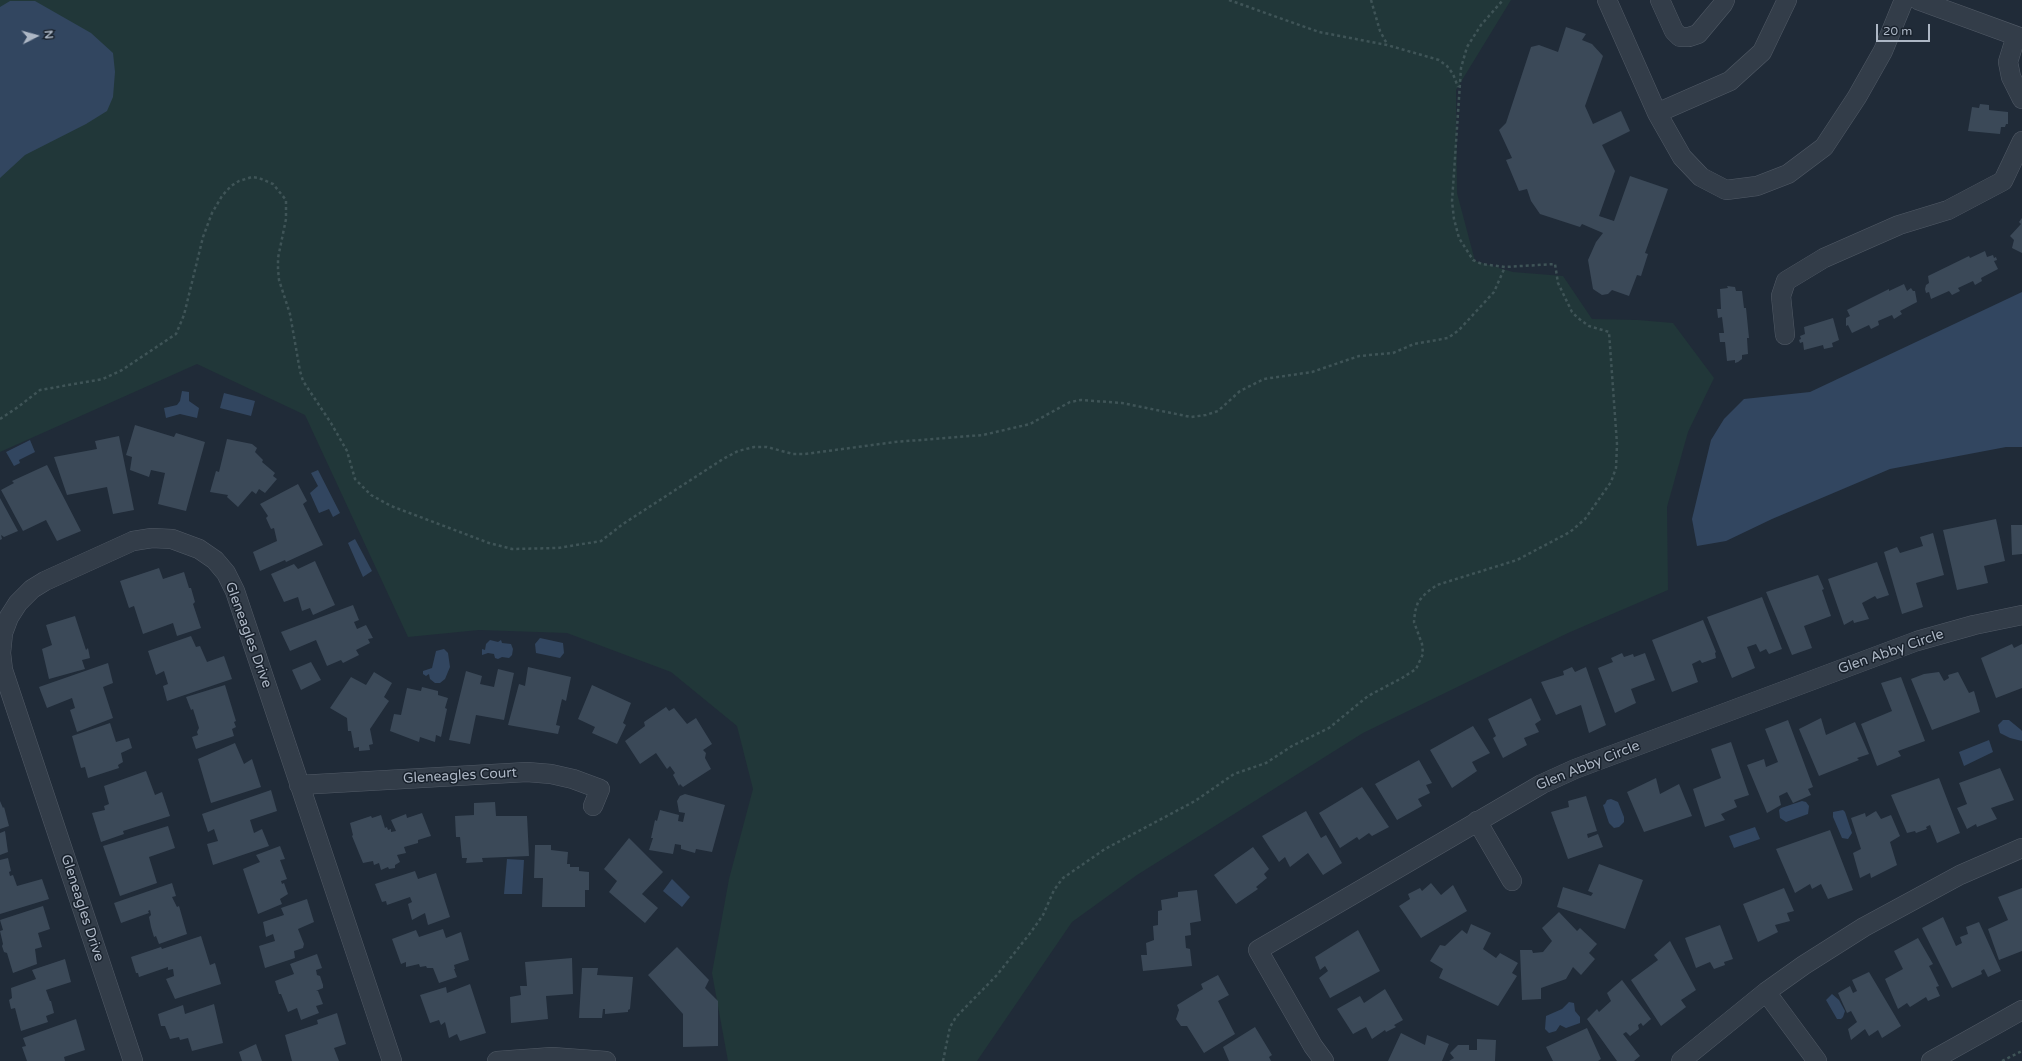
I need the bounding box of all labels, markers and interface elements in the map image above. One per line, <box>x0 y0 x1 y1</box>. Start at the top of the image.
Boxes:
north arrow <box>16 16 56 56</box>
scale bar <box>1878 16 1932 42</box>
text: 20 m <box>1883 24 1912 38</box>
text: N <box>42 30 55 40</box>
street label: Gleneagles Drive <box>221 580 275 690</box>
street label: Glen Abby Circle <box>1836 626 1946 678</box>
street label: Glen Abby Circle <box>1534 738 1642 794</box>
street label: Gleneagles Court <box>403 765 517 787</box>
street label: Gleneagles Drive <box>57 852 107 964</box>

